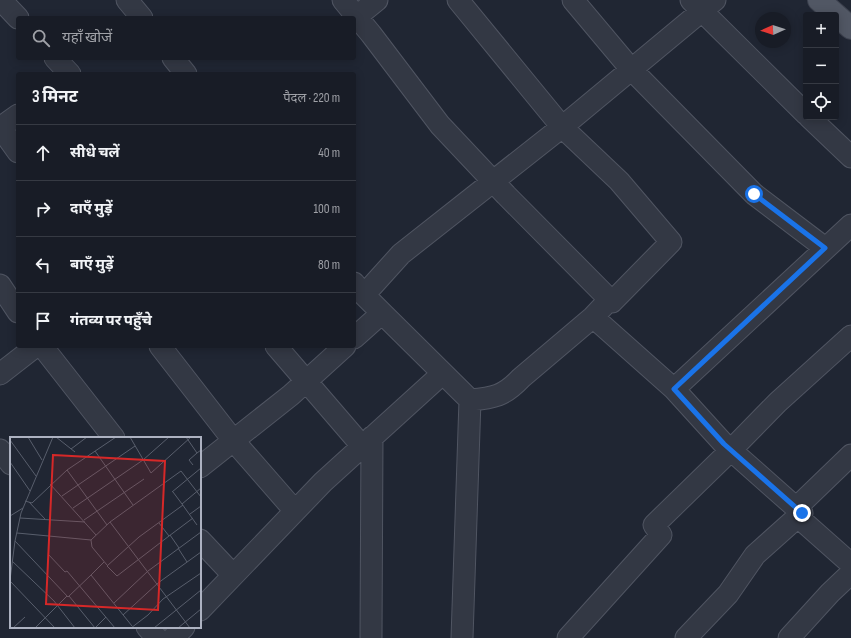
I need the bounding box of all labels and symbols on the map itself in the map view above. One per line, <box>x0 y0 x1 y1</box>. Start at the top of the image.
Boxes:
north arrow <box>755 12 791 48</box>
route start <box>745 185 763 203</box>
inset map <box>10 437 201 628</box>
route end <box>793 504 811 522</box>

